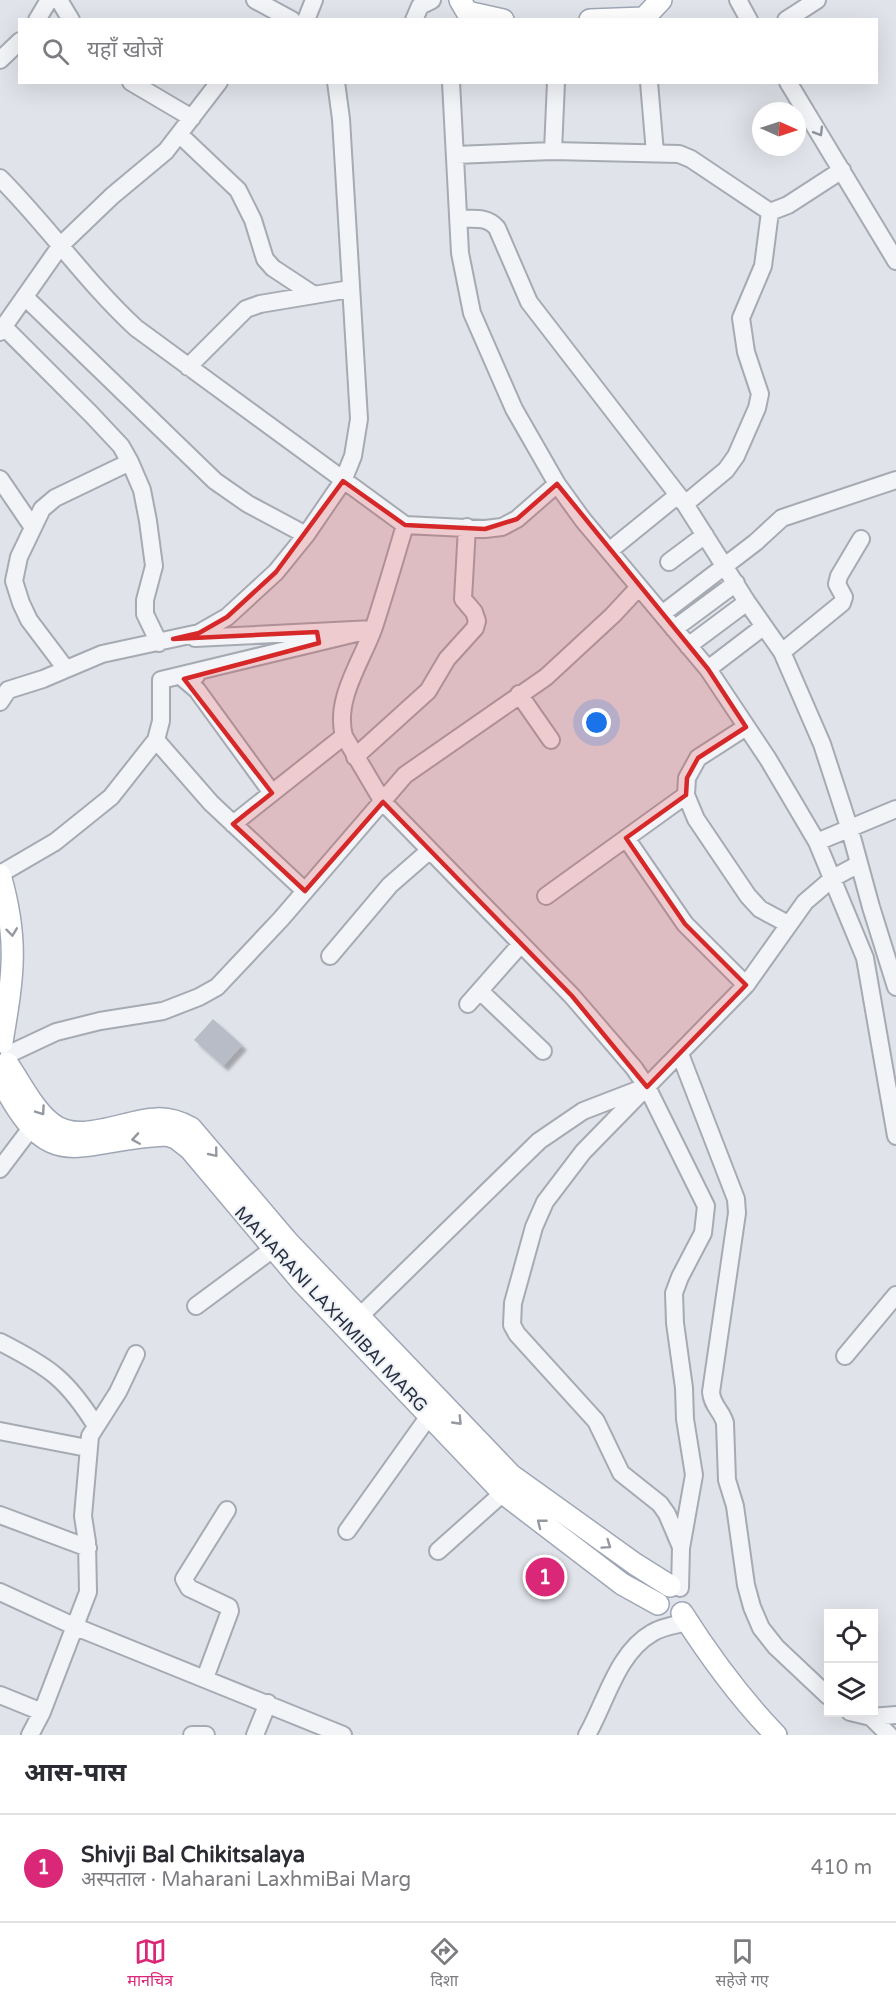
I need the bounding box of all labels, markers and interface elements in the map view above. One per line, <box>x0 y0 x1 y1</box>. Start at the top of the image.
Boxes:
search box <box>18 18 878 84</box>
icon: search <box>39 35 72 68</box>
text: यहाँ खोजें <box>87 37 163 63</box>
north arrow <box>752 102 806 156</box>
one-way arrow <box>811 126 823 136</box>
your location <box>582 708 611 737</box>
one-way arrow <box>5 927 18 936</box>
one-way arrow <box>34 1104 45 1115</box>
one-way arrow <box>131 1132 141 1145</box>
one-way arrow <box>207 1146 218 1157</box>
street label: MAHARANI LAXHMIBAI MARG <box>230 1202 432 1416</box>
one-way arrow <box>451 1415 462 1425</box>
one-way arrow <box>537 1519 548 1530</box>
one-way arrow <box>601 1538 612 1549</box>
pin: 1 <box>526 1554 564 1600</box>
map controls <box>824 1609 878 1717</box>
button: locate <box>824 1609 878 1663</box>
button: layers <box>824 1663 878 1717</box>
text: आस-पास <box>24 1757 126 1788</box>
text: Shivji Bal Chikitsalaya <box>81 1842 305 1868</box>
text: 1 <box>37 1856 50 1880</box>
text: 410 m <box>811 1856 872 1880</box>
text: अस्पताल · Maharani LaxhmiBai Marg <box>81 1868 411 1892</box>
tab: मानचित्र <box>127 1935 173 1993</box>
tab: दिशा <box>428 1935 461 1993</box>
tab: सहेजे गए <box>715 1935 769 1993</box>

